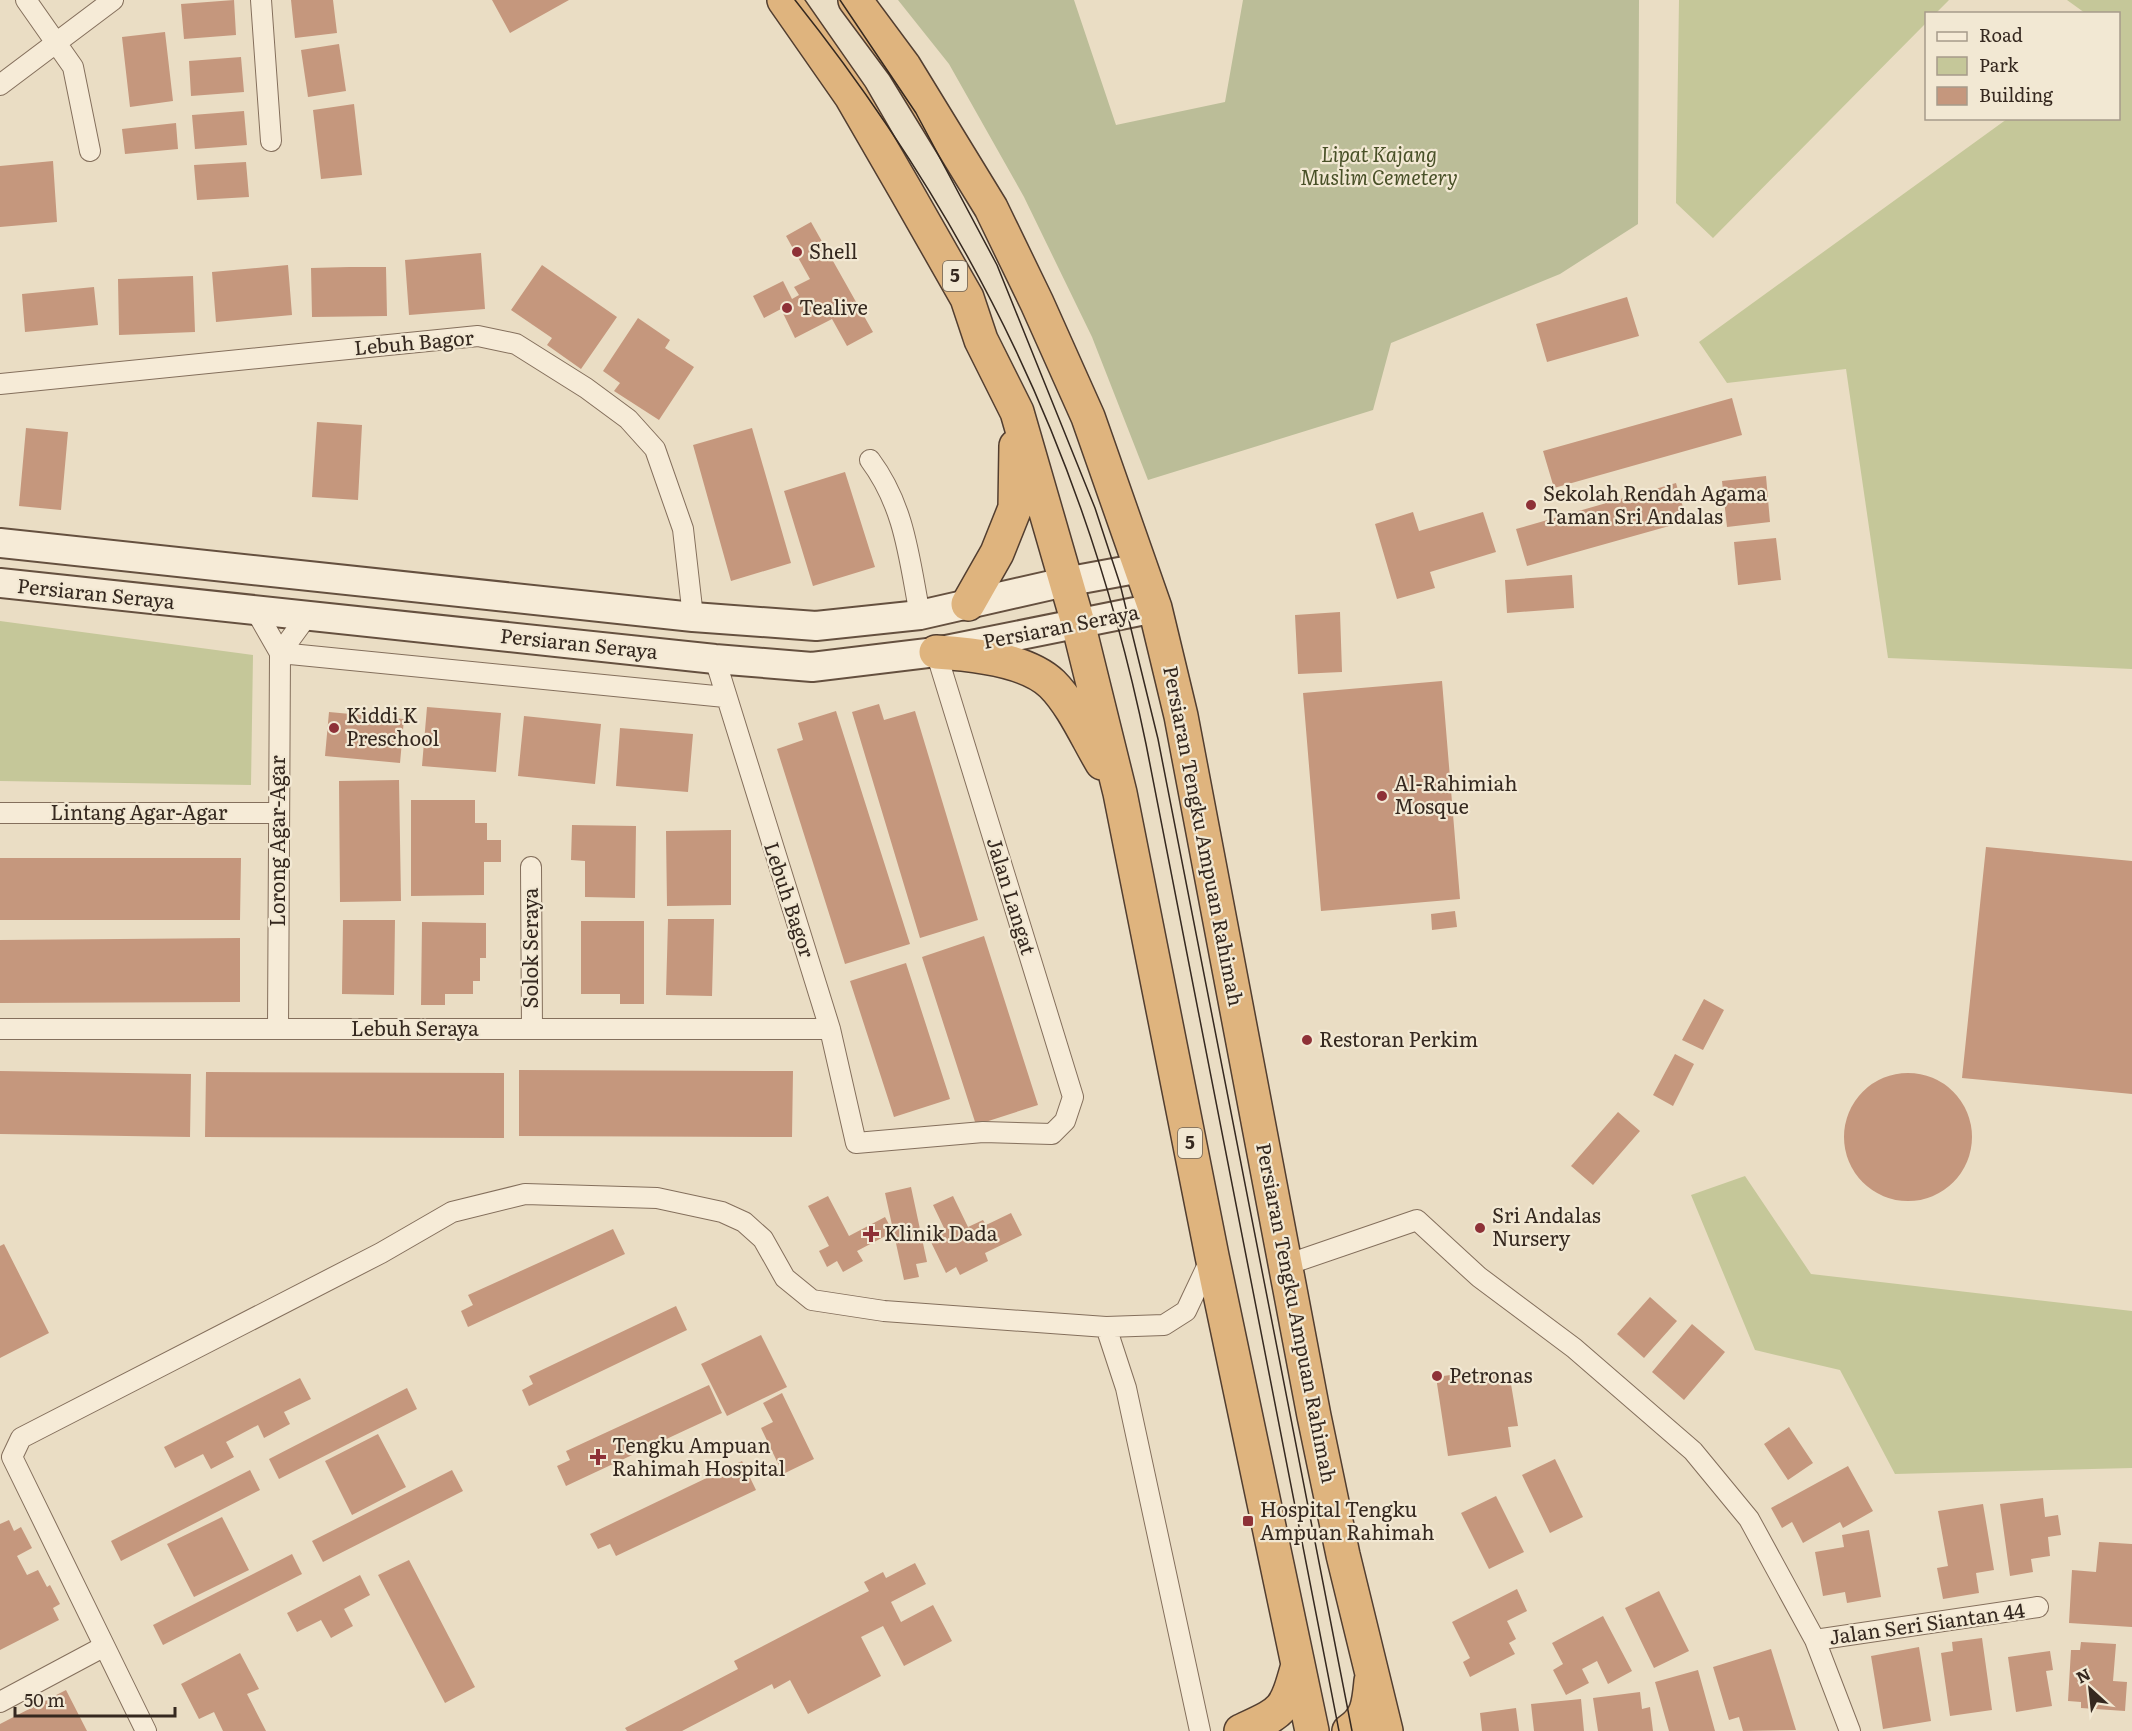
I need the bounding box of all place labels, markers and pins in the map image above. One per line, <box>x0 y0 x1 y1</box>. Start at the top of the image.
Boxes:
place label: Shell <box>809 235 858 265</box>
marker: Shell <box>790 245 804 259</box>
place label: Tealive <box>799 291 868 321</box>
marker: Tealive <box>780 301 794 315</box>
place label: Sekolah Rendah Agama Taman Sri Andalas <box>1543 477 1767 530</box>
marker: Sekolah Rendah Agama Taman Sri Andalas <box>1524 498 1538 512</box>
place label: Kiddi K Preschool <box>346 699 440 752</box>
marker: Kiddi K Preschool <box>327 721 341 735</box>
place label: Al-Rahimiah Mosque <box>1394 767 1517 820</box>
marker: Al-Rahimiah Mosque <box>1375 789 1389 803</box>
place label: Restoran Perkim <box>1319 1023 1478 1053</box>
marker: Restoran Perkim <box>1300 1033 1314 1047</box>
place label: Sri Andalas Nursery <box>1492 1199 1601 1252</box>
place label: Klinik Dada <box>884 1217 998 1247</box>
marker: Sri Andalas Nursery <box>1473 1221 1487 1235</box>
marker: Klinik Dada <box>862 1225 880 1243</box>
place label: Petronas <box>1449 1359 1532 1389</box>
marker: Petronas <box>1430 1369 1444 1383</box>
place label: Tengku Ampuan Rahimah Hospital <box>612 1429 785 1482</box>
marker: Tengku Ampuan Rahimah Hospital <box>589 1448 607 1466</box>
place label: Hospital Tengku Ampuan Rahimah <box>1260 1493 1435 1546</box>
marker: Hospital Tengku Ampuan Rahimah <box>1241 1514 1255 1528</box>

